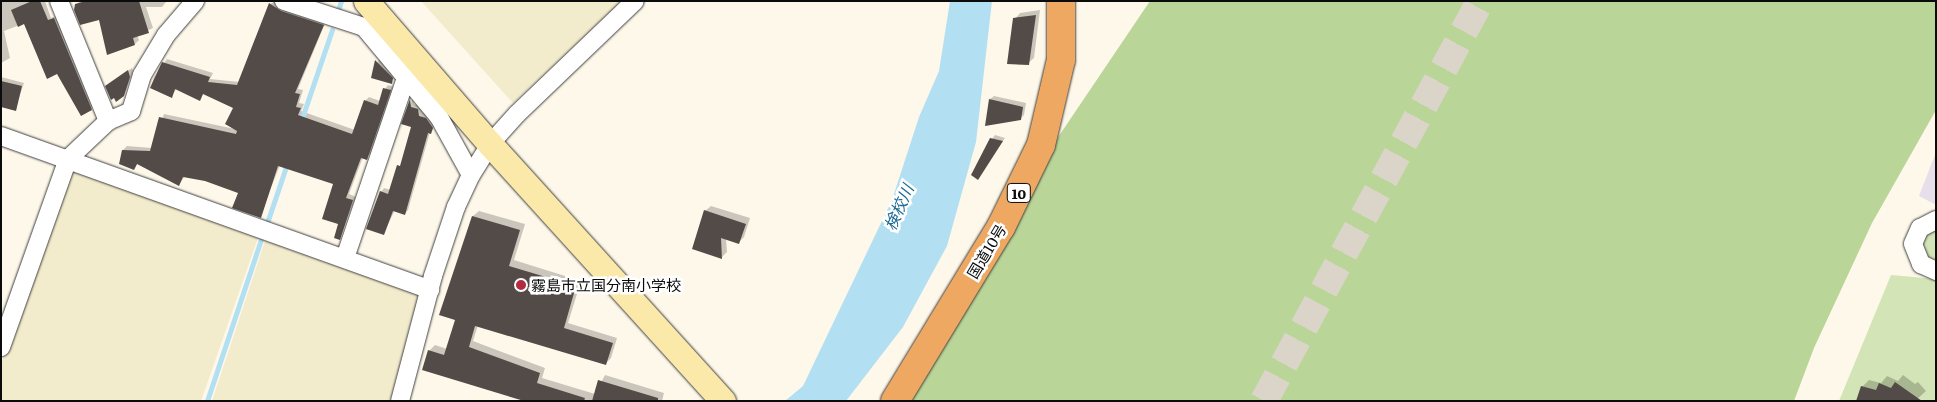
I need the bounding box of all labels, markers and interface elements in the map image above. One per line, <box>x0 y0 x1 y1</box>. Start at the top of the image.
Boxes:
water label: 検校川 <box>879 181 917 233</box>
road number: 10 <box>1006 182 1032 204</box>
street label: 国道10号 <box>963 221 1009 281</box>
place label: 霧島市立国分南小学校 <box>531 276 681 294</box>
marker: 霧島市立国分南小学校 <box>515 279 527 291</box>

